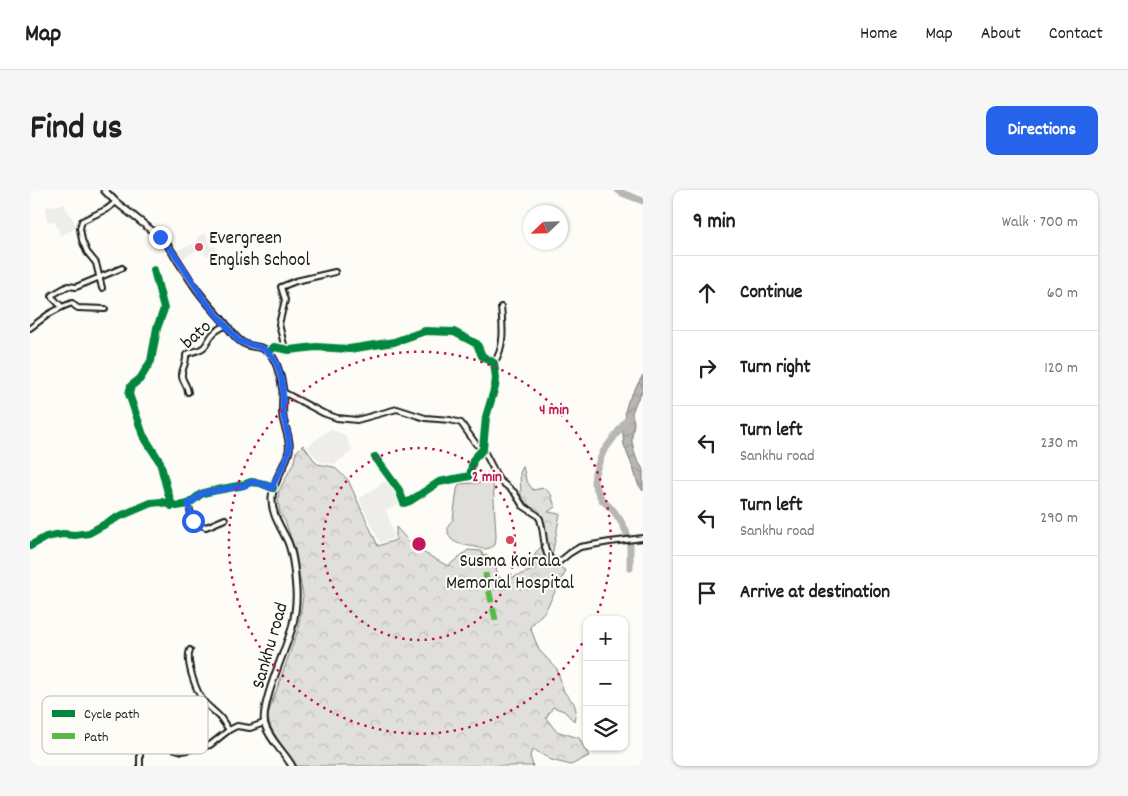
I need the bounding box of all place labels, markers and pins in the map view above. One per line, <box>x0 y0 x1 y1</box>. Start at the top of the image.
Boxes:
place label: Evergreen English School <box>209 226 310 275</box>
marker: Evergreen English School <box>193 241 205 253</box>
marker: Susma Koirala Memorial Hospital <box>504 534 516 546</box>
centre of rings <box>410 535 428 553</box>
place label: Susma Koirala Memorial Hospital <box>446 549 575 598</box>

